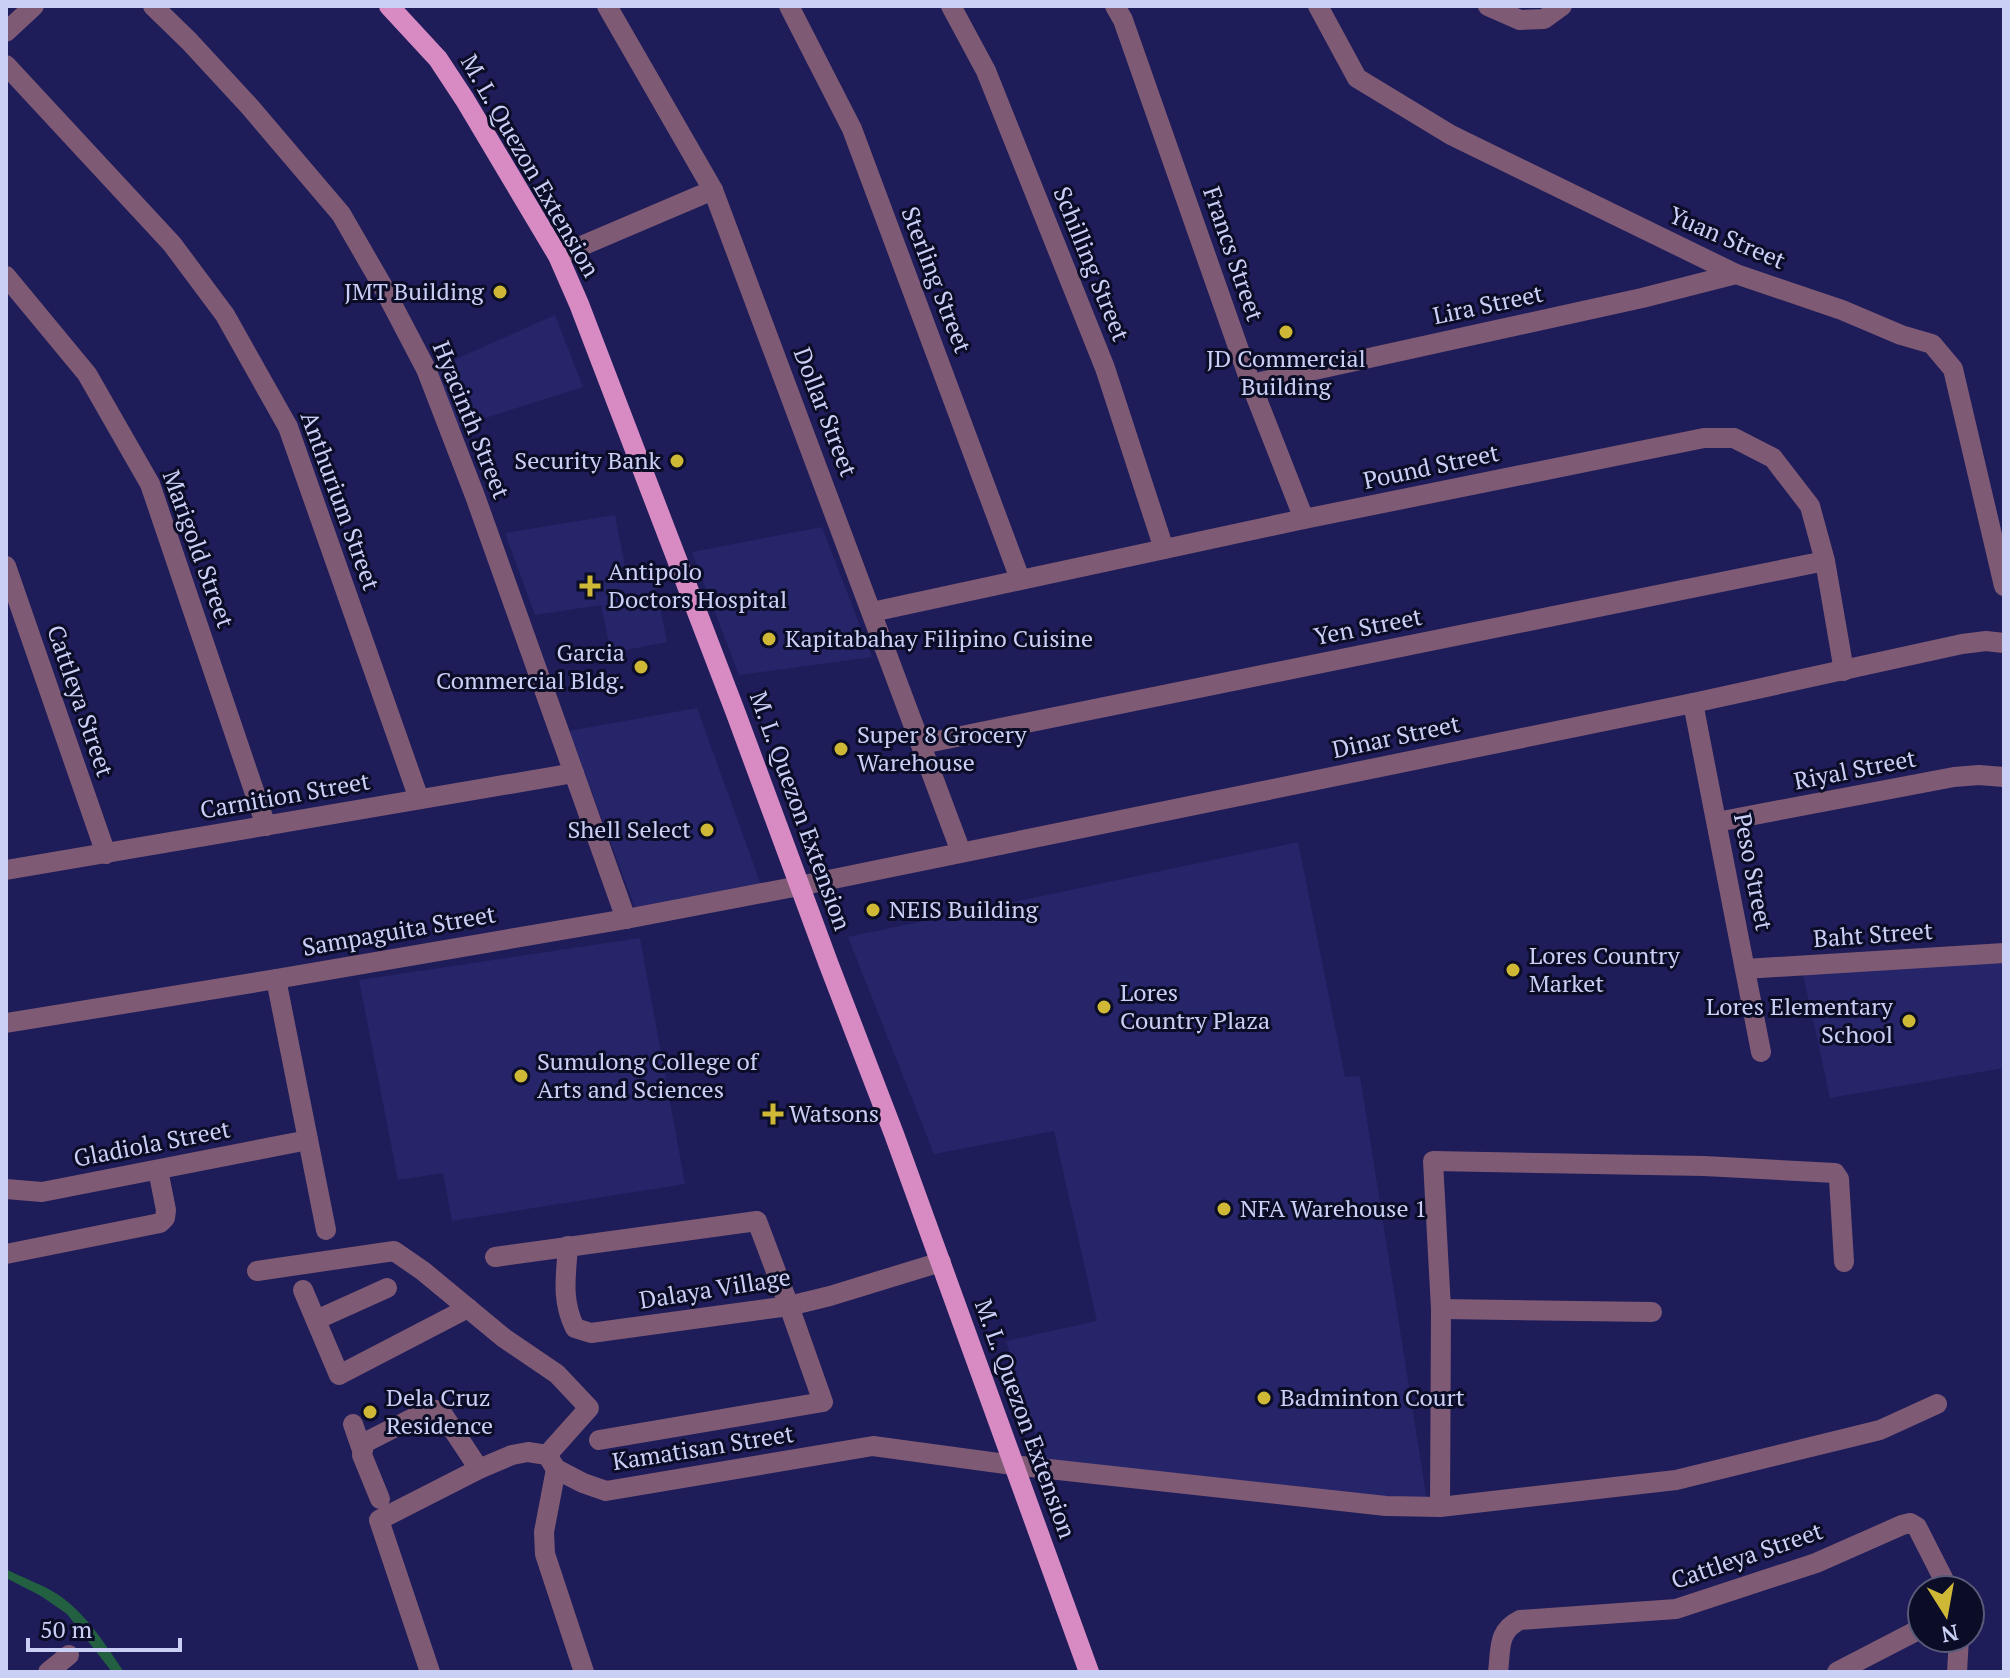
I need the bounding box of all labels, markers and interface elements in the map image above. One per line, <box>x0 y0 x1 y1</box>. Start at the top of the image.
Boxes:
street label: M. L. Quezon Extension <box>454 48 608 283</box>
street label: Schilling Street <box>1046 182 1137 346</box>
street label: Francs Street <box>1196 182 1272 325</box>
street label: Yuan Street <box>1664 198 1791 276</box>
street label: Sterling Street <box>894 202 980 357</box>
place label: JMT Building <box>344 275 484 307</box>
street label: Lira Street <box>1430 277 1546 331</box>
marker: JMT Building <box>491 283 509 301</box>
marker: JD Commercial Building <box>1277 323 1295 341</box>
street label: Hyacinth Street <box>426 336 518 503</box>
street label: Dollar Street <box>787 342 865 481</box>
place label: JD Commercial Building <box>1206 342 1366 402</box>
street label: Anthurium Street <box>294 407 388 595</box>
street label: Pound Street <box>1360 436 1502 496</box>
place label: Security Bank <box>514 444 662 476</box>
marker: Security Bank <box>668 452 686 470</box>
street label: Marigold Street <box>156 465 242 632</box>
place label: Antipolo Doctors Hospital <box>608 555 787 615</box>
marker: Antipolo Doctors Hospital <box>579 575 601 597</box>
street label: Yen Street <box>1311 600 1425 652</box>
street label: Cattleya Street <box>40 621 122 781</box>
place label: Kapitabahay Filipino Cuisine <box>785 622 1093 654</box>
marker: Kapitabahay Filipino Cuisine <box>760 630 778 648</box>
place label: Garcia Commercial Bldg. <box>436 636 625 696</box>
marker: Garcia Commercial Bldg. <box>632 658 650 676</box>
street label: M. L. Quezon Extension <box>743 687 859 935</box>
street label: Dinar Street <box>1329 707 1463 765</box>
place label: Super 8 Grocery Warehouse <box>857 718 1027 778</box>
marker: Super 8 Grocery Warehouse <box>832 740 850 758</box>
street label: Riyal Street <box>1791 741 1919 797</box>
street label: Carnition Street <box>197 764 372 826</box>
street label: Peso Street <box>1727 810 1781 933</box>
place label: Shell Select <box>567 813 691 845</box>
marker: Shell Select <box>698 821 716 839</box>
place label: NEIS Building <box>889 893 1038 925</box>
street label: Sampaguita Street <box>300 897 498 963</box>
marker: NEIS Building <box>864 901 882 919</box>
street label: Baht Street <box>1812 914 1934 954</box>
place label: Lores Country Market <box>1529 939 1681 999</box>
marker: Lores Country Market <box>1504 961 1522 979</box>
place label: Lores Country Plaza <box>1120 976 1270 1036</box>
place label: Lores Elementary School <box>1706 990 1894 1050</box>
marker: Lores Country Plaza <box>1095 998 1113 1016</box>
marker: Lores Elementary School <box>1900 1012 1918 1030</box>
place label: Sumulong College of Arts and Sciences <box>537 1045 760 1105</box>
marker: Sumulong College of Arts and Sciences <box>512 1067 530 1085</box>
place label: Watsons <box>789 1097 879 1129</box>
marker: Watsons <box>764 1105 782 1123</box>
street label: Gladiola Street <box>71 1112 233 1174</box>
place label: NFA Warehouse 1 <box>1240 1192 1427 1224</box>
marker: NFA Warehouse 1 <box>1215 1200 1233 1218</box>
street label: Dalaya Village <box>637 1260 793 1316</box>
street label: M. L. Quezon Extension <box>968 1295 1084 1543</box>
place label: Dela Cruz Residence <box>386 1381 493 1441</box>
place label: Badminton Court <box>1280 1381 1465 1413</box>
marker: Badminton Court <box>1255 1389 1273 1407</box>
marker: Dela Cruz Residence <box>361 1403 379 1421</box>
street label: Kamatisan Street <box>610 1417 796 1477</box>
street label: Cattleya Street <box>1667 1514 1827 1596</box>
north arrow <box>1906 1574 1986 1654</box>
scale bar <box>28 1602 180 1652</box>
text: 50 m <box>40 1613 92 1645</box>
text: N <box>1939 1618 1961 1650</box>

